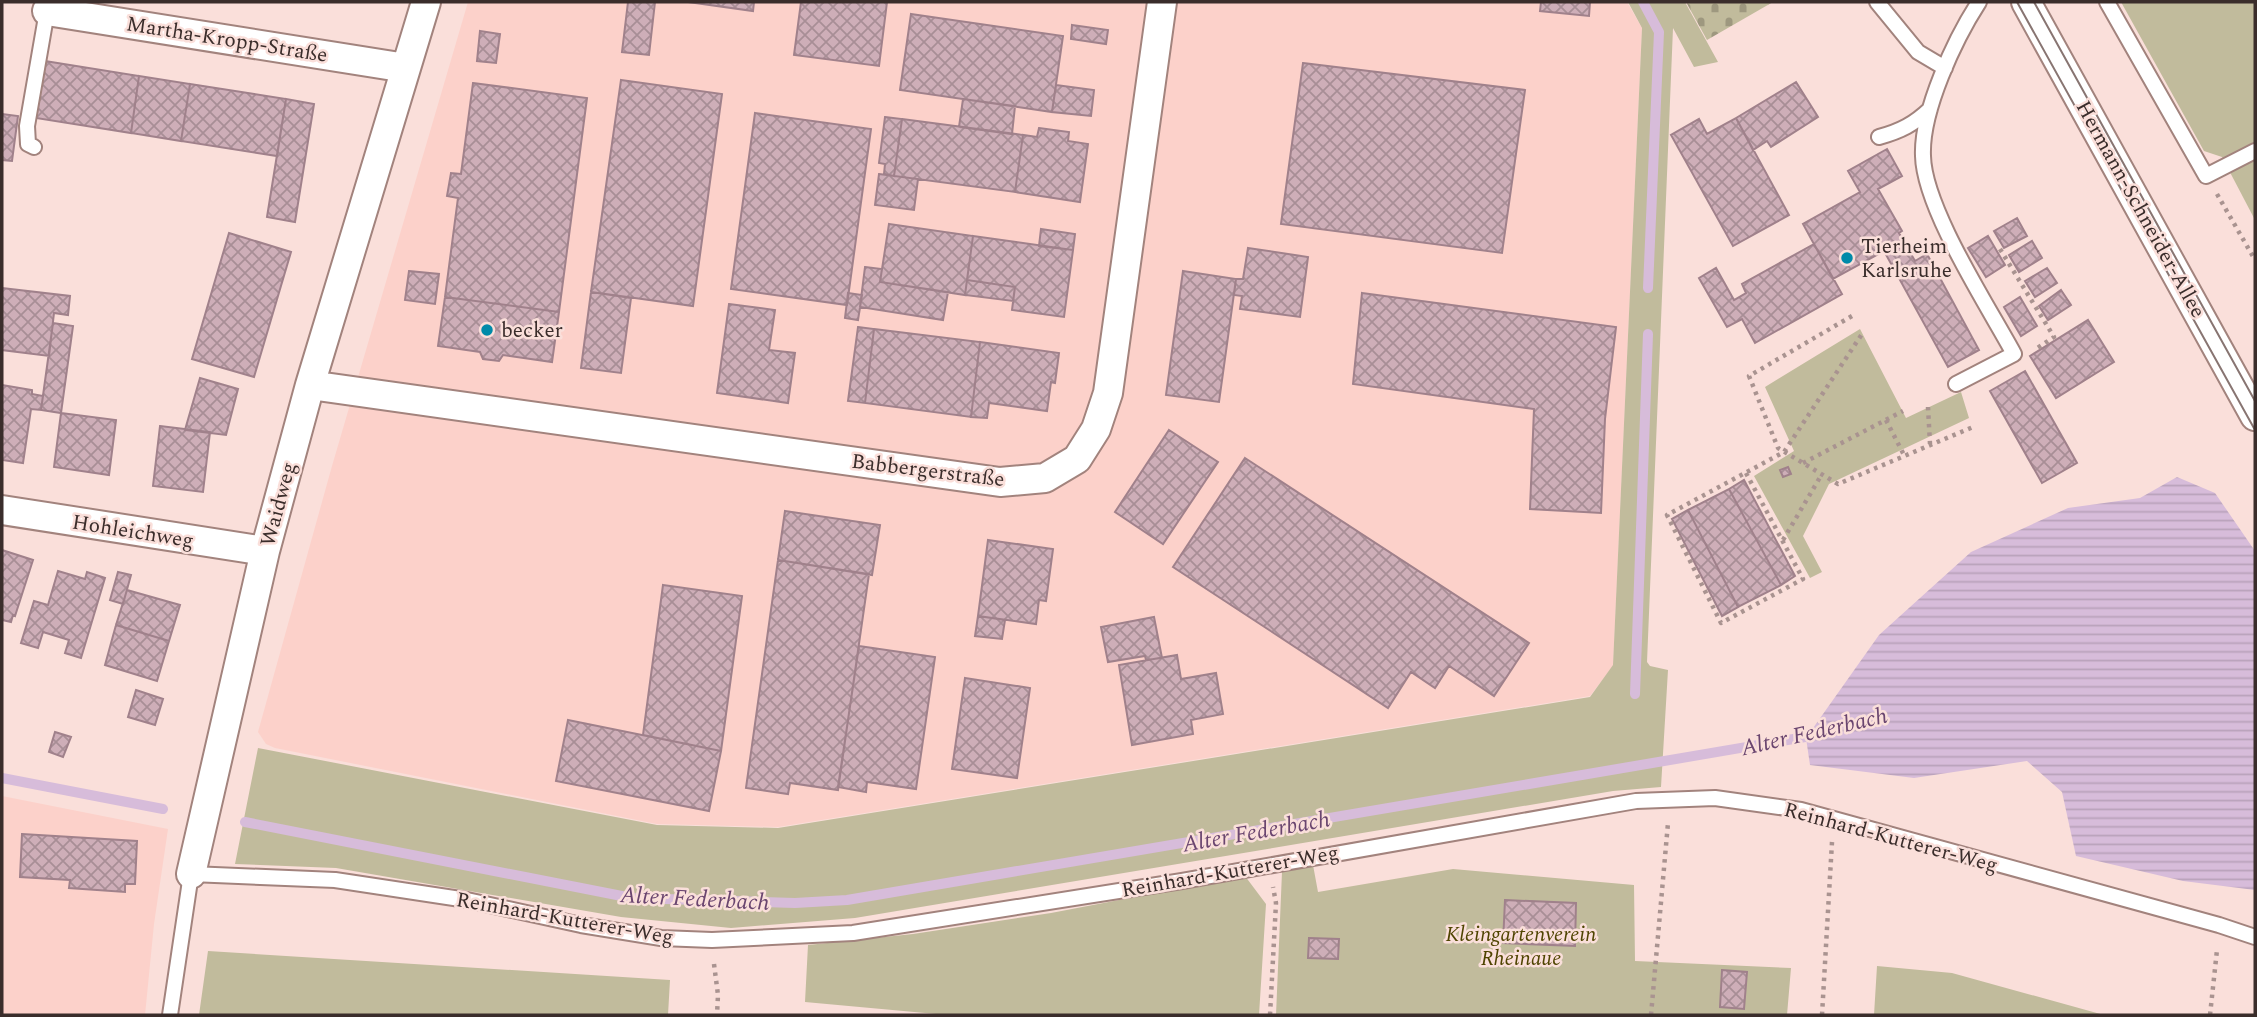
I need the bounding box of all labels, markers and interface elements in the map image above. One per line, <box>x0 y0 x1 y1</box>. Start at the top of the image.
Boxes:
street label: Martha-Kropp-Straße <box>124 8 330 72</box>
street label: Hermann-Schneider-Allee <box>2067 95 2213 324</box>
place label: Tierheim Karlsruhe <box>1861 231 1952 287</box>
marker: Tierheim Karlsruhe <box>1839 250 1855 266</box>
place label: becker <box>501 315 563 347</box>
marker: becker <box>479 322 495 338</box>
street label: Babbergerstraße <box>850 446 1006 496</box>
street label: Waidweg <box>252 458 306 550</box>
street label: Hohleichweg <box>70 507 196 557</box>
water label: Alter Federbach <box>1737 699 1891 767</box>
street label: Reinhard-Kutterer-Weg <box>1780 794 2001 882</box>
water label: Alter Federbach <box>1179 802 1333 863</box>
street label: Reinhard-Kutterer-Weg <box>1119 837 1341 907</box>
water label: Alter Federbach <box>619 878 770 921</box>
street label: Reinhard-Kutterer-Weg <box>454 884 676 954</box>
park label: Kleingartenverein Rheinaue <box>1446 919 1596 975</box>

